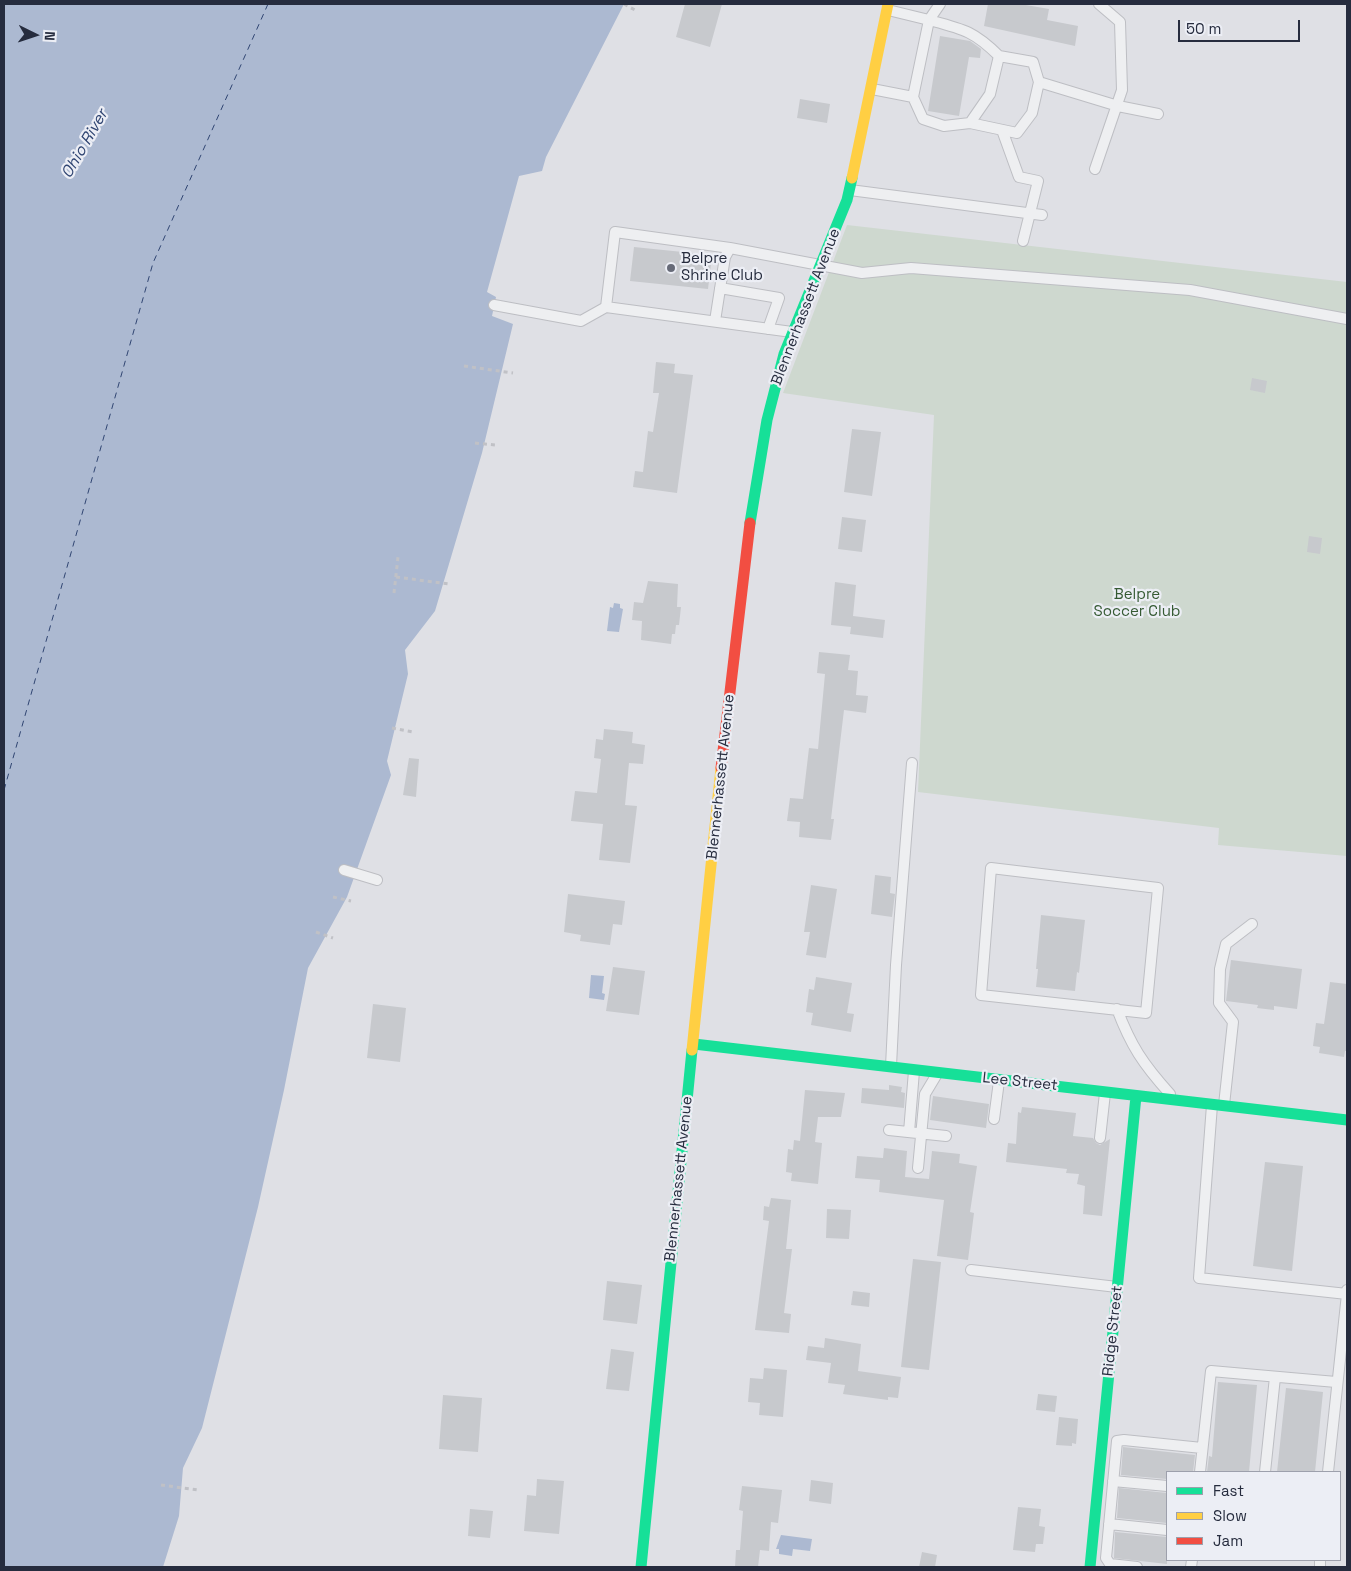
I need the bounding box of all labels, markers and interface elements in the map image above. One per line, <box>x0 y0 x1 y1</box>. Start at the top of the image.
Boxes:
north arrow <box>10 10 60 60</box>
scale bar <box>1181 10 1304 42</box>
text: 50 m <box>1186 19 1221 38</box>
text: N <box>41 31 59 41</box>
water label: Ohio River <box>58 106 112 182</box>
street label: Blennerhassett Avenue <box>768 226 844 388</box>
place label: Belpre Shrine Club <box>681 250 763 285</box>
marker: Belpre Shrine Club <box>665 262 677 274</box>
park label: Belpre Soccer Club <box>1094 586 1180 621</box>
street label: Blennerhassett Avenue <box>703 693 739 861</box>
street label: Lee Street <box>981 1069 1059 1095</box>
street label: Blennerhassett Avenue <box>661 1095 697 1263</box>
street label: Ridge Street <box>1099 1285 1127 1377</box>
legend <box>1166 1471 1341 1561</box>
text: Fast <box>1213 1481 1244 1500</box>
text: Slow <box>1213 1506 1247 1525</box>
text: Jam <box>1213 1531 1243 1550</box>

